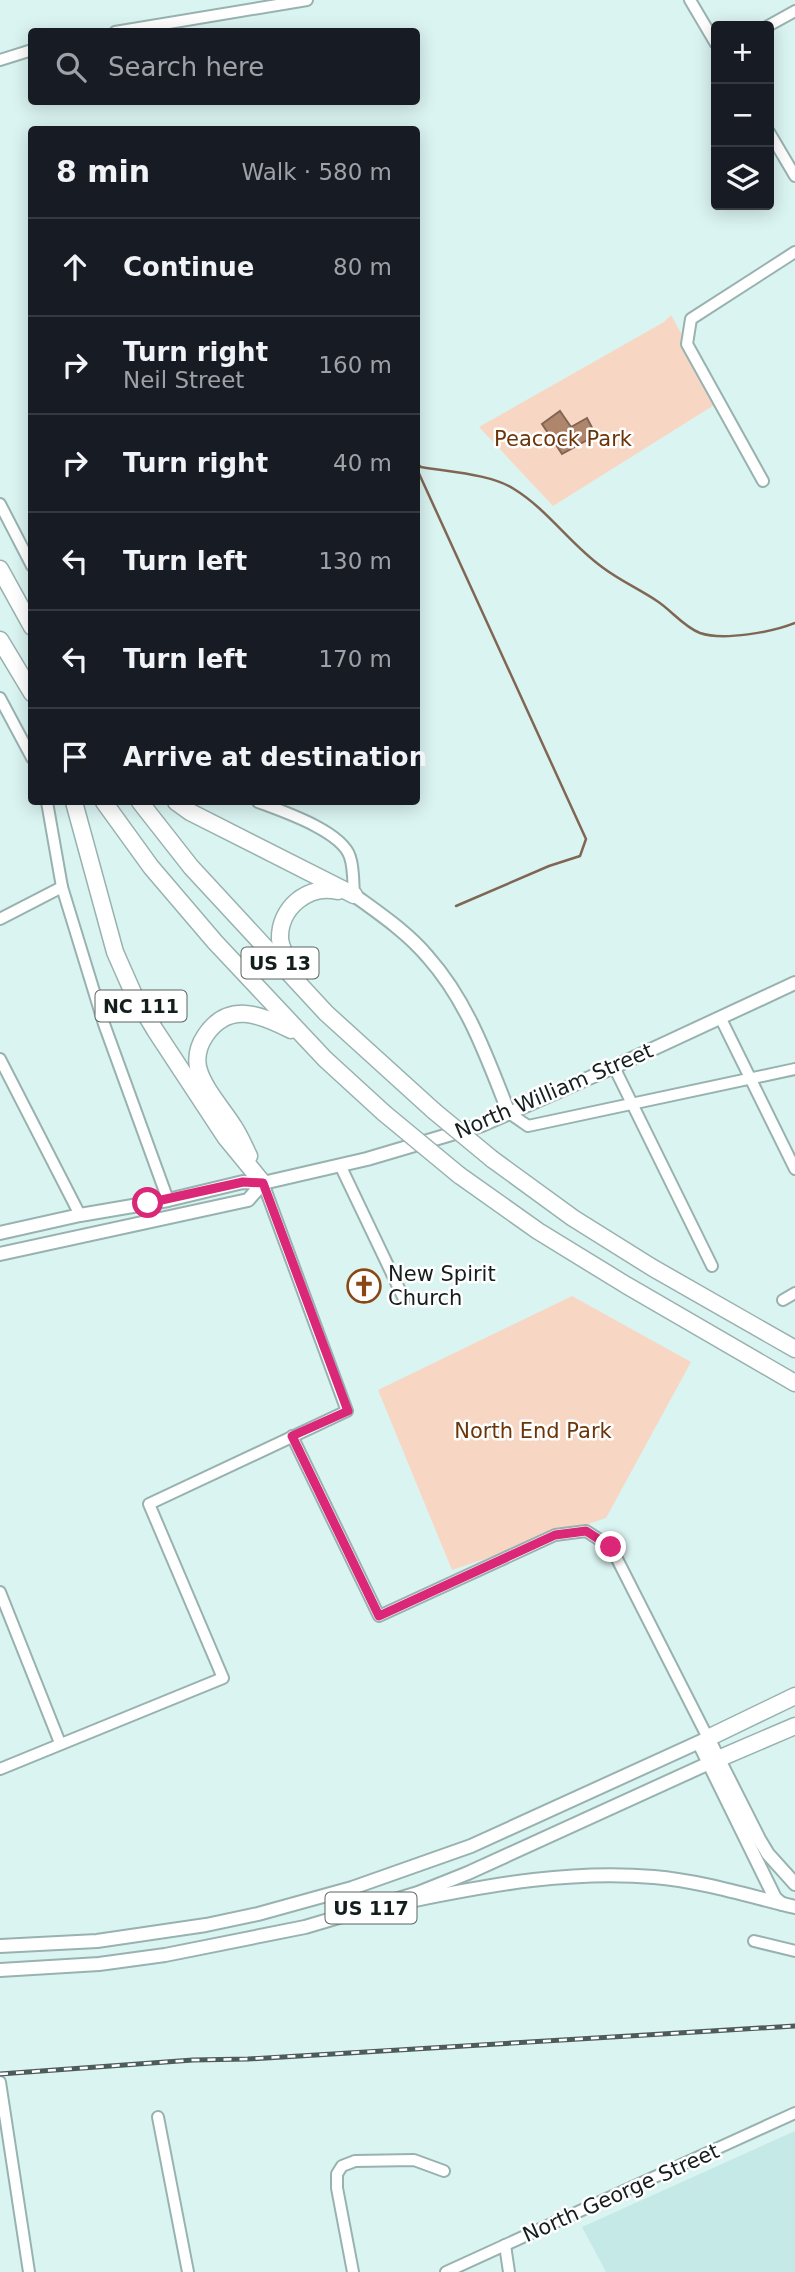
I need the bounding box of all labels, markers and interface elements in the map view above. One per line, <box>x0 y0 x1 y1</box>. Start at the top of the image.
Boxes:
map controls <box>711 21 774 210</box>
button: + <box>711 21 774 84</box>
search box <box>28 28 420 105</box>
icon: search <box>52 48 90 86</box>
text: Search here <box>108 52 264 82</box>
button: − <box>711 84 774 147</box>
button: layers <box>711 147 774 210</box>
text: 8 min <box>56 154 150 189</box>
text: Walk · 580 m <box>241 159 392 185</box>
icon: ahead <box>56 248 94 286</box>
text: Continue <box>123 252 254 282</box>
text: 80 m <box>333 254 392 280</box>
text: Turn right <box>123 337 268 367</box>
icon: right <box>56 346 94 384</box>
text: 160 m <box>318 352 392 378</box>
text: Neil Street <box>123 367 244 393</box>
park label: Peacock Park <box>494 427 633 451</box>
icon: right <box>56 444 94 482</box>
text: Turn right <box>123 448 268 478</box>
text: 40 m <box>333 450 392 476</box>
icon: left <box>56 542 94 580</box>
text: Turn left <box>123 546 247 576</box>
text: 130 m <box>318 548 392 574</box>
icon: left <box>56 640 94 678</box>
text: Turn left <box>123 644 247 674</box>
text: 170 m <box>318 646 392 672</box>
icon: arrive <box>56 738 94 776</box>
text: Arrive at destination <box>123 742 427 772</box>
road number: US 13 <box>242 948 318 979</box>
road number: NC 111 <box>96 990 186 1022</box>
street label: North William Street <box>451 1038 657 1144</box>
route start <box>132 1187 163 1218</box>
place label: New Spirit Church <box>388 1262 496 1310</box>
church icon: New Spirit Church <box>345 1267 383 1305</box>
park label: North End Park <box>454 1419 613 1443</box>
route end <box>595 1531 626 1562</box>
road number: US 117 <box>326 1892 416 1924</box>
street label: North George Street <box>519 2139 723 2247</box>

